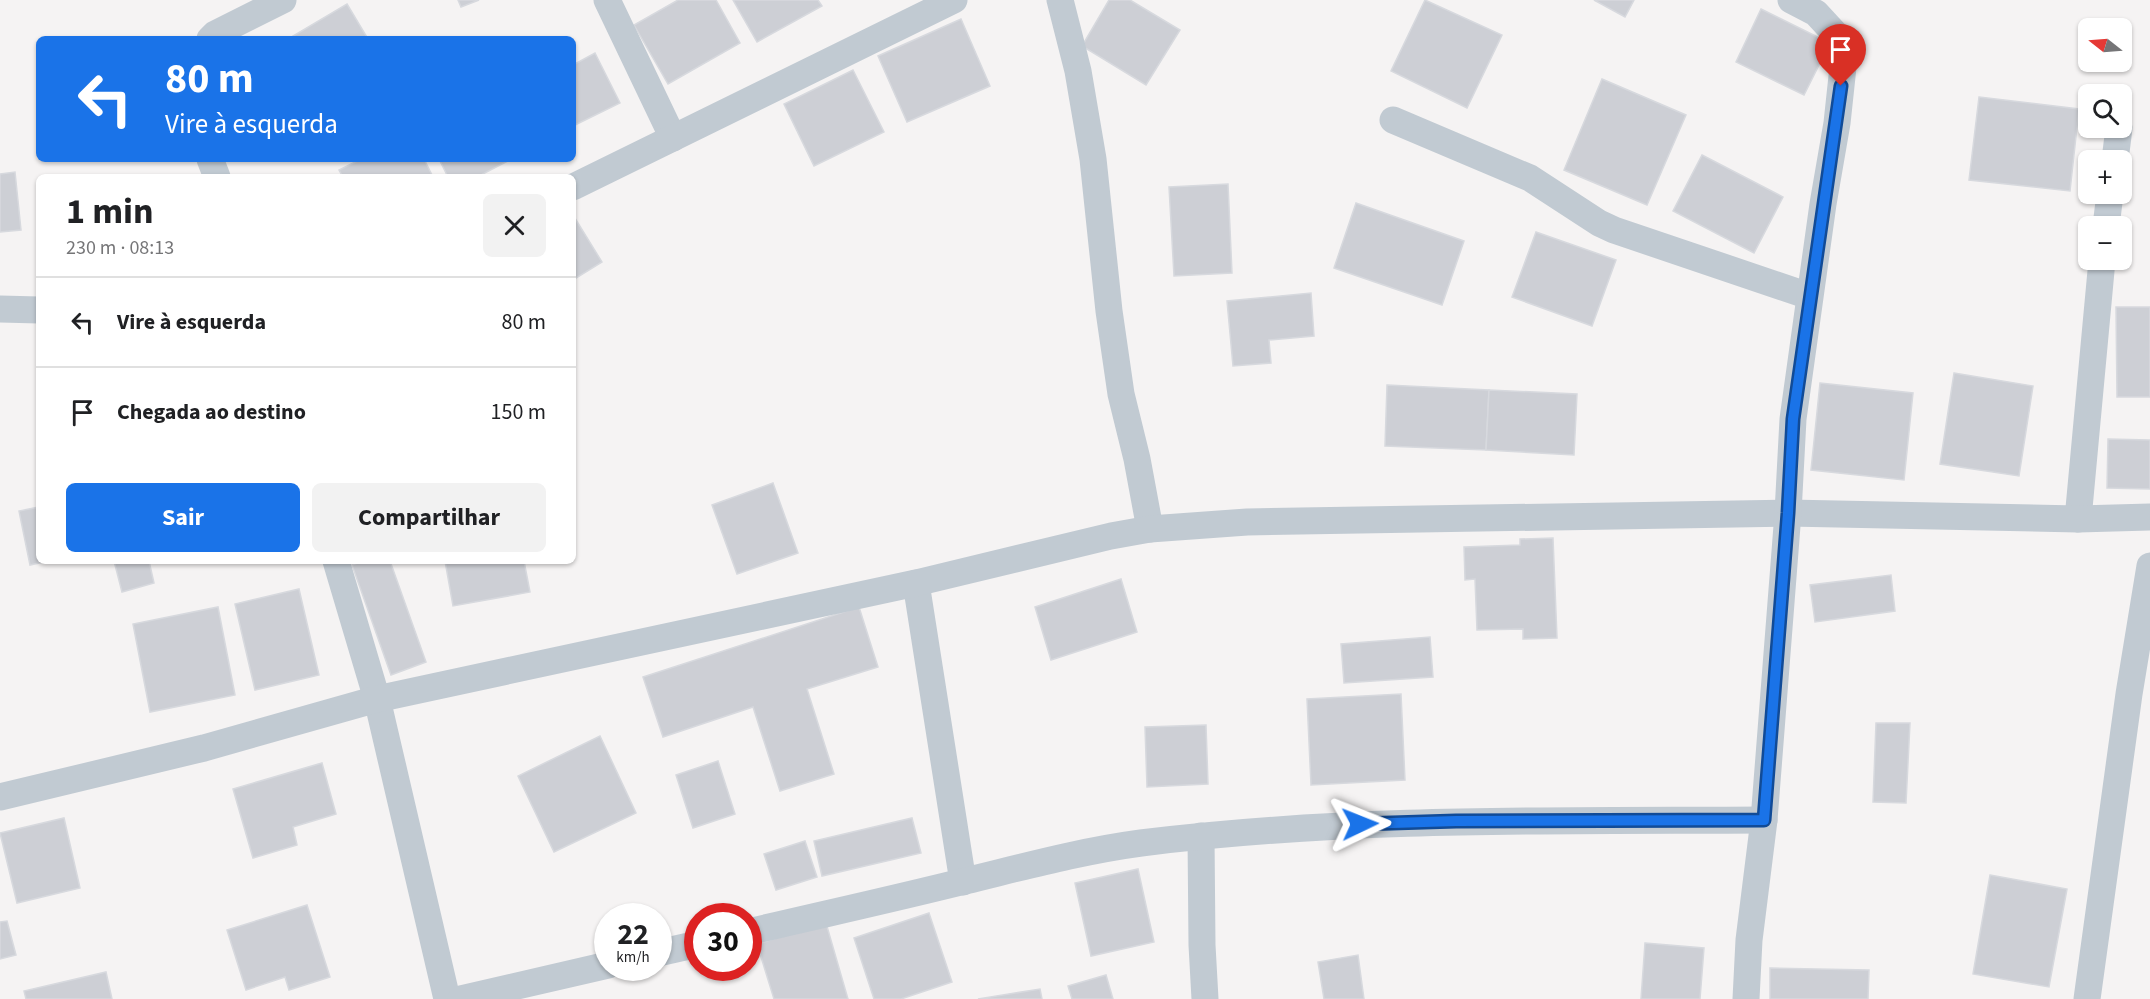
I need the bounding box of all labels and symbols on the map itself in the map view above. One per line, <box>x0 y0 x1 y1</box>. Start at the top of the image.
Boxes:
north arrow <box>2078 18 2132 72</box>
pin <box>1815 24 1866 86</box>
position arrow <box>1328 792 1392 856</box>
speed limit sign: 30 <box>684 903 762 981</box>

